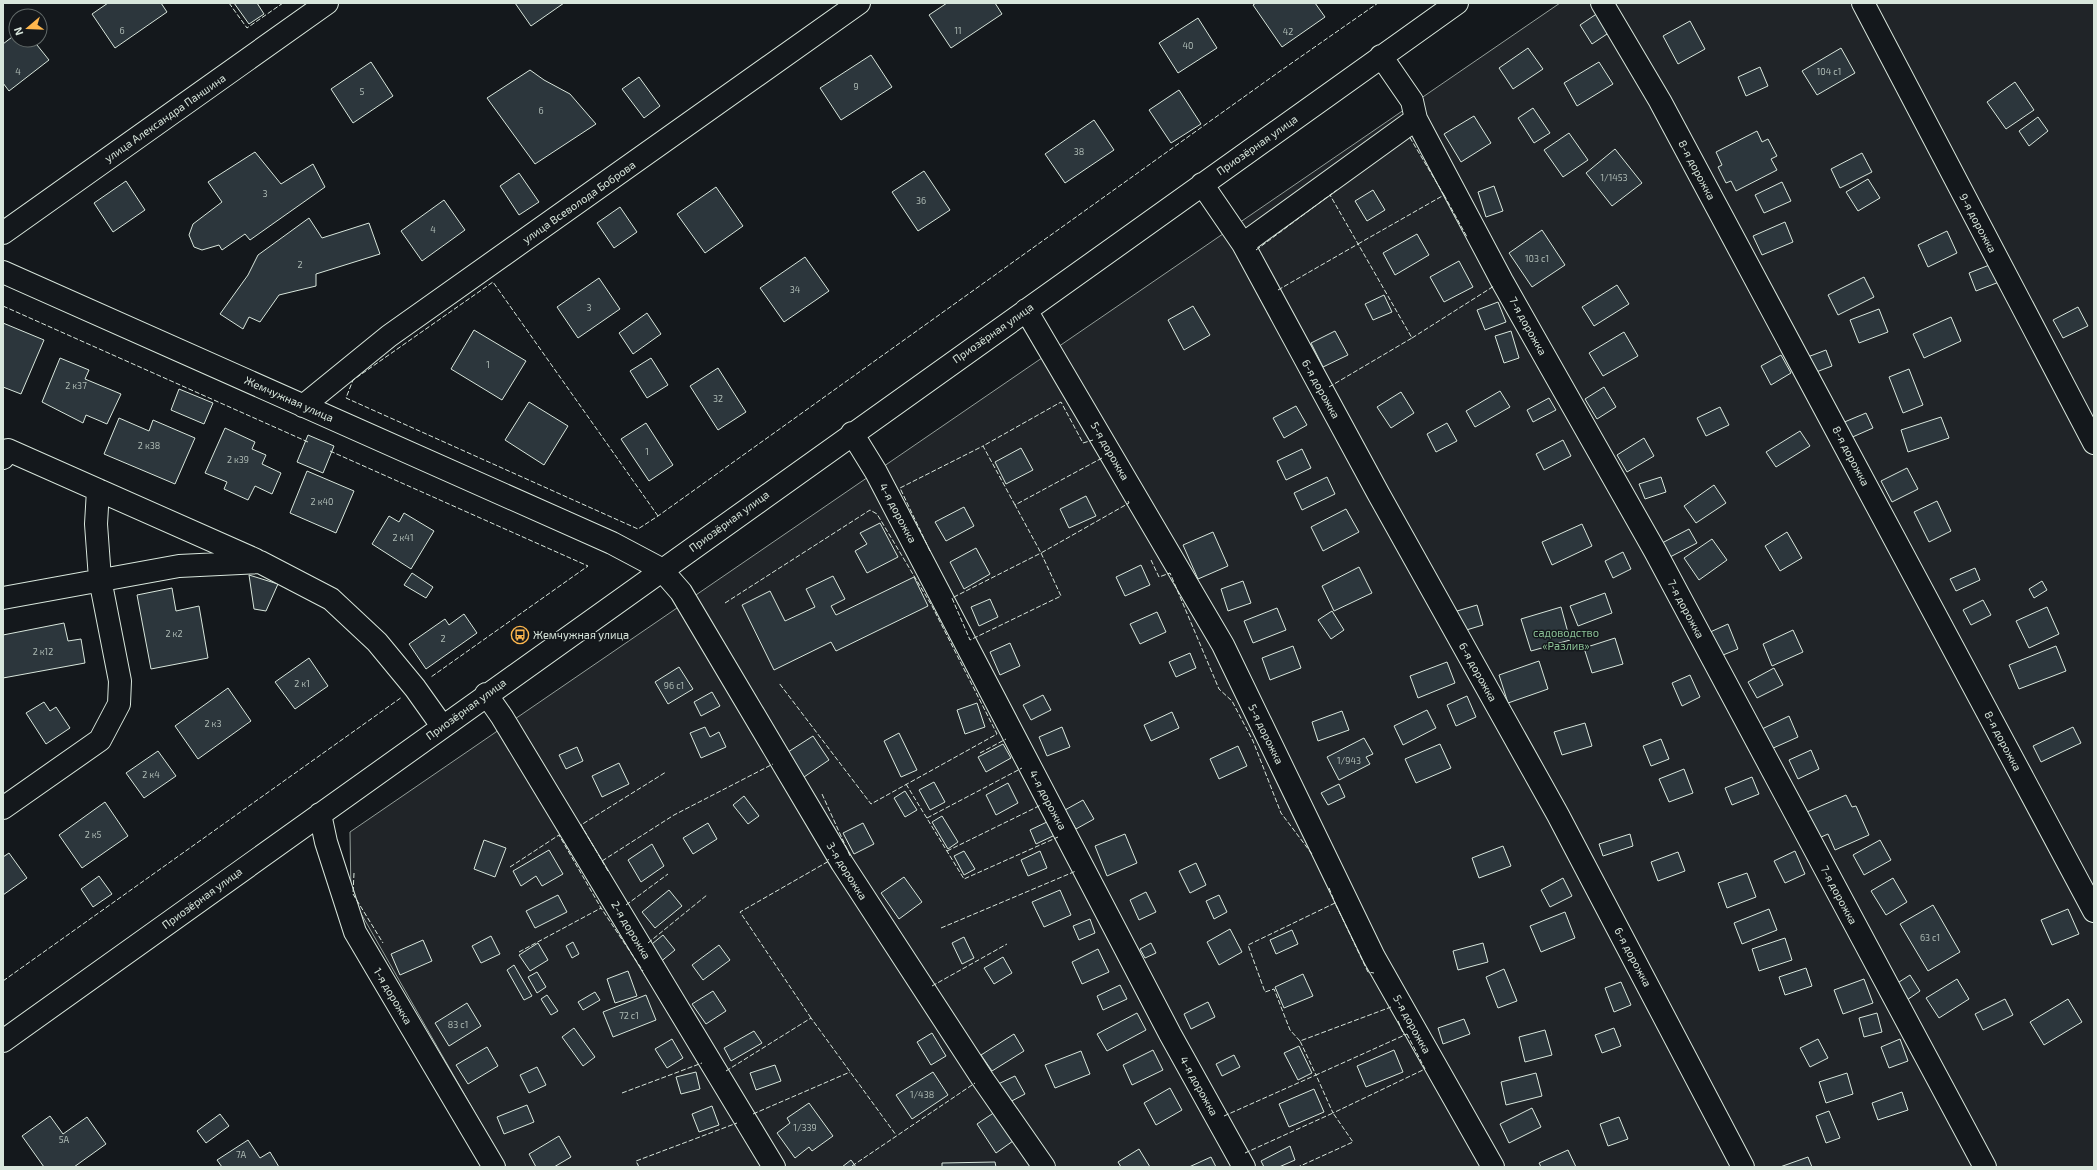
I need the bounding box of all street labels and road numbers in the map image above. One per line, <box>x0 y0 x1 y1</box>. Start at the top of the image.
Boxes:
street label: улица Александра Паншина <box>102 71 228 165</box>
street label: Приозёрная улица <box>1214 112 1300 178</box>
street label: 8-я дорожка <box>1676 138 1719 202</box>
street label: улица Всеволода Боброва <box>520 158 638 246</box>
street label: 9-я дорожка <box>1957 191 2000 255</box>
street label: 7-я дорожка <box>1507 294 1550 357</box>
street label: Приозёрная улица <box>950 300 1036 366</box>
street label: 6-я дорожка <box>1300 357 1343 421</box>
street label: Жемчужная улица <box>242 373 336 425</box>
street label: 5-я дорожка <box>1088 419 1132 482</box>
street label: 8-я дорожка <box>1830 424 1873 488</box>
street label: 4-я дорожка <box>877 481 920 545</box>
street label: Приозёрная улица <box>686 487 772 555</box>
street label: 7-я дорожка <box>1665 577 1707 640</box>
street label: 6-я дорожка <box>1457 640 1500 704</box>
street label: Приозёрная улица <box>423 675 509 743</box>
street label: 5-я дорожка <box>1246 702 1287 766</box>
street label: 8-я дорожка <box>1982 709 2025 773</box>
street label: 4-я дорожка <box>1027 768 1070 832</box>
street label: 3-я дорожка <box>825 840 870 902</box>
street label: 7-я дорожка <box>1818 863 1860 926</box>
street label: Приозёрная улица <box>159 864 245 932</box>
street label: 2-я дорожка <box>609 898 654 961</box>
street label: 6-я дорожка <box>1612 925 1655 989</box>
street label: 1-я дорожка <box>371 965 415 1026</box>
street label: 5-я дорожка <box>1391 992 1434 1055</box>
street label: 4-я дорожка <box>1178 1054 1221 1118</box>

